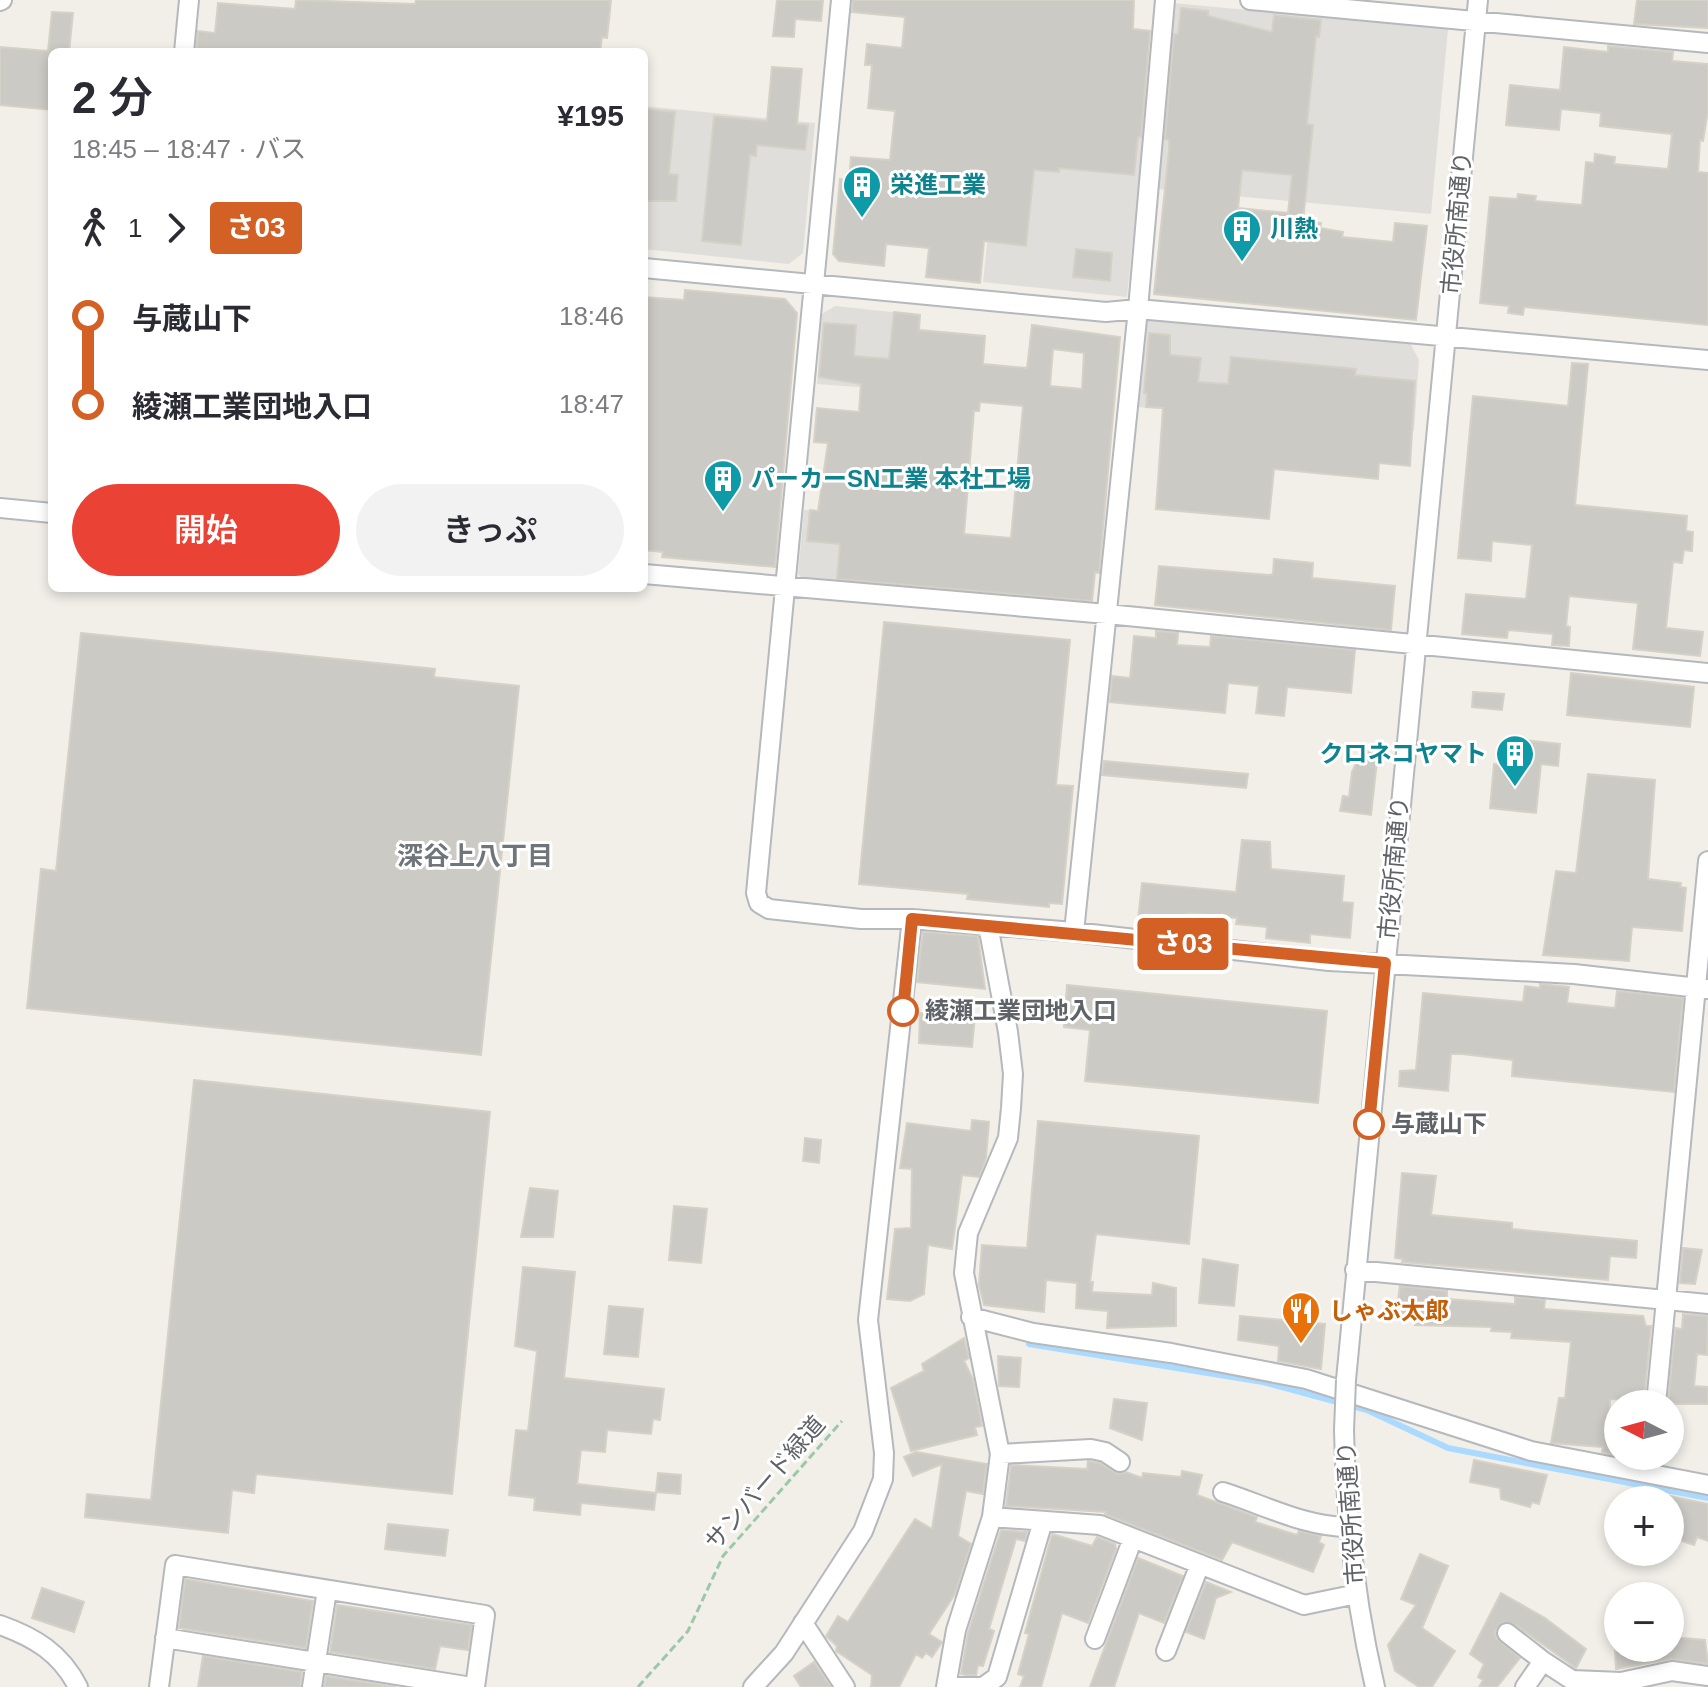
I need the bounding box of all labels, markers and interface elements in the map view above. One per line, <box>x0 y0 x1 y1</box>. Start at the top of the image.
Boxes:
text: 2 分 <box>72 73 153 122</box>
text: ¥195 <box>557 99 624 132</box>
text: 18:45 – 18:47 · バス <box>72 134 306 164</box>
street label: 市役所南通り <box>1437 150 1476 296</box>
building icon: 栄進工業 <box>841 164 883 219</box>
place label: 栄進工業 <box>890 171 986 198</box>
icon: walk <box>72 206 116 250</box>
icon: forward <box>154 206 198 250</box>
building icon: 川熱 <box>1221 208 1263 263</box>
text: さ03 <box>226 212 286 243</box>
text: 1 <box>128 213 142 243</box>
place label: 川熱 <box>1270 215 1318 242</box>
text: 18:46 <box>559 301 624 331</box>
text: 与蔵山下 <box>132 302 252 335</box>
text: 18:47 <box>559 389 624 419</box>
text: 綾瀬工業団地入口 <box>132 390 372 423</box>
building icon: パーカーSN工業 本社工場 <box>702 458 744 513</box>
place label: パーカーSN工業 本社工場 <box>751 465 1031 492</box>
button: 開始 <box>72 484 340 576</box>
button: きっぷ <box>356 484 624 576</box>
building icon: クロネコヤマト <box>1494 733 1536 788</box>
place label: クロネコヤマト <box>1319 740 1487 767</box>
street label: 市役所南通り <box>1374 795 1413 941</box>
district label: 深谷上八丁目 <box>397 841 553 871</box>
line badge: さ03 <box>1137 918 1229 970</box>
text: さ03 <box>1153 928 1213 959</box>
marker: 綾瀬工業団地入口 <box>888 996 918 1026</box>
place label: 綾瀬工業団地入口 <box>925 997 1117 1024</box>
marker: 与蔵山下 <box>1354 1109 1384 1139</box>
place label: 与蔵山下 <box>1391 1110 1487 1137</box>
restaurant icon: しゃぶ太郎 <box>1280 1290 1322 1345</box>
place label: しゃぶ太郎 <box>1329 1297 1449 1324</box>
north arrow <box>1604 1390 1684 1470</box>
map controls <box>1604 1390 1684 1662</box>
street label: サンバード緑道 <box>699 1410 830 1555</box>
street label: 市役所南通り <box>1332 1440 1369 1586</box>
button: + <box>1604 1486 1684 1566</box>
button: − <box>1604 1582 1684 1662</box>

